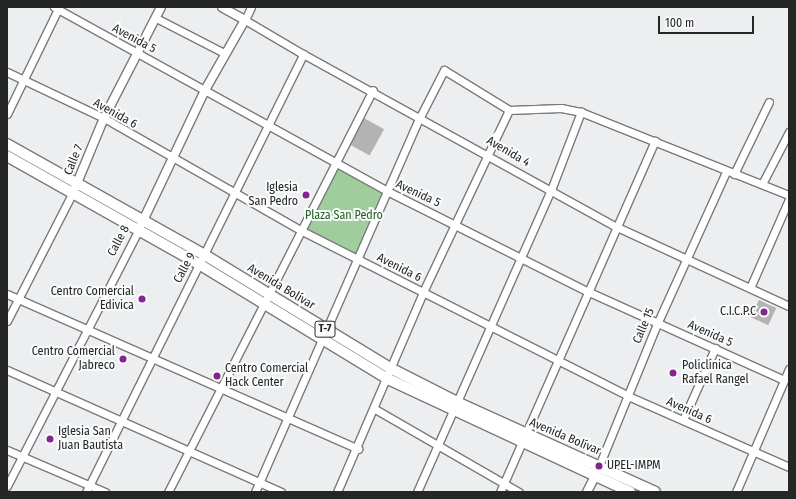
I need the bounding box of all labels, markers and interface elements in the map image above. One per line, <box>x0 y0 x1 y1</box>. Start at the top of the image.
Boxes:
scale bar <box>660 8 756 34</box>
text: 100 m <box>665 16 694 30</box>
street label: Avenida 5 <box>110 21 158 57</box>
street label: Avenida 6 <box>91 96 139 132</box>
street label: Avenida 4 <box>484 134 532 170</box>
street label: Calle 7 <box>61 143 87 177</box>
street label: Avenida 5 <box>393 177 443 211</box>
place label: Iglesia San Pedro <box>249 181 298 209</box>
marker: Iglesia San Pedro <box>301 190 311 200</box>
park label: Plaza San Pedro <box>305 209 383 223</box>
street label: Calle 8 <box>105 223 133 259</box>
street label: Calle 9 <box>171 250 199 286</box>
street label: Avenida 6 <box>374 251 424 285</box>
street label: Avenida Bolívar <box>245 261 317 313</box>
place label: Centro Comercial Edivica <box>51 285 134 313</box>
marker: Centro Comercial Edivica <box>137 294 147 304</box>
place label: C.I.C.P.C <box>720 305 756 319</box>
street label: Calle 15 <box>630 306 658 346</box>
marker: C.I.C.P.C <box>759 307 769 317</box>
street label: Avenida 5 <box>685 318 735 350</box>
road number: T-7 <box>314 320 336 338</box>
place label: Centro Comercial Jabreco <box>32 345 115 373</box>
marker: Centro Comercial Jabreco <box>118 354 128 364</box>
place label: Policlínica Rafael Rangel <box>682 359 749 387</box>
place label: Centro Comercial Hack Center <box>225 362 308 390</box>
marker: Policlínica Rafael Rangel <box>667 367 679 379</box>
marker: Centro Comercial Hack Center <box>212 371 222 381</box>
street label: Avenida 6 <box>664 395 714 427</box>
street label: Avenida Bolívar <box>527 415 603 459</box>
place label: Iglesia San Juan Bautista <box>58 425 123 453</box>
marker: Iglesia San Juan Bautista <box>45 434 55 444</box>
place label: UPEL-IMPM <box>607 459 661 473</box>
marker: UPEL-IMPM <box>594 461 604 471</box>

